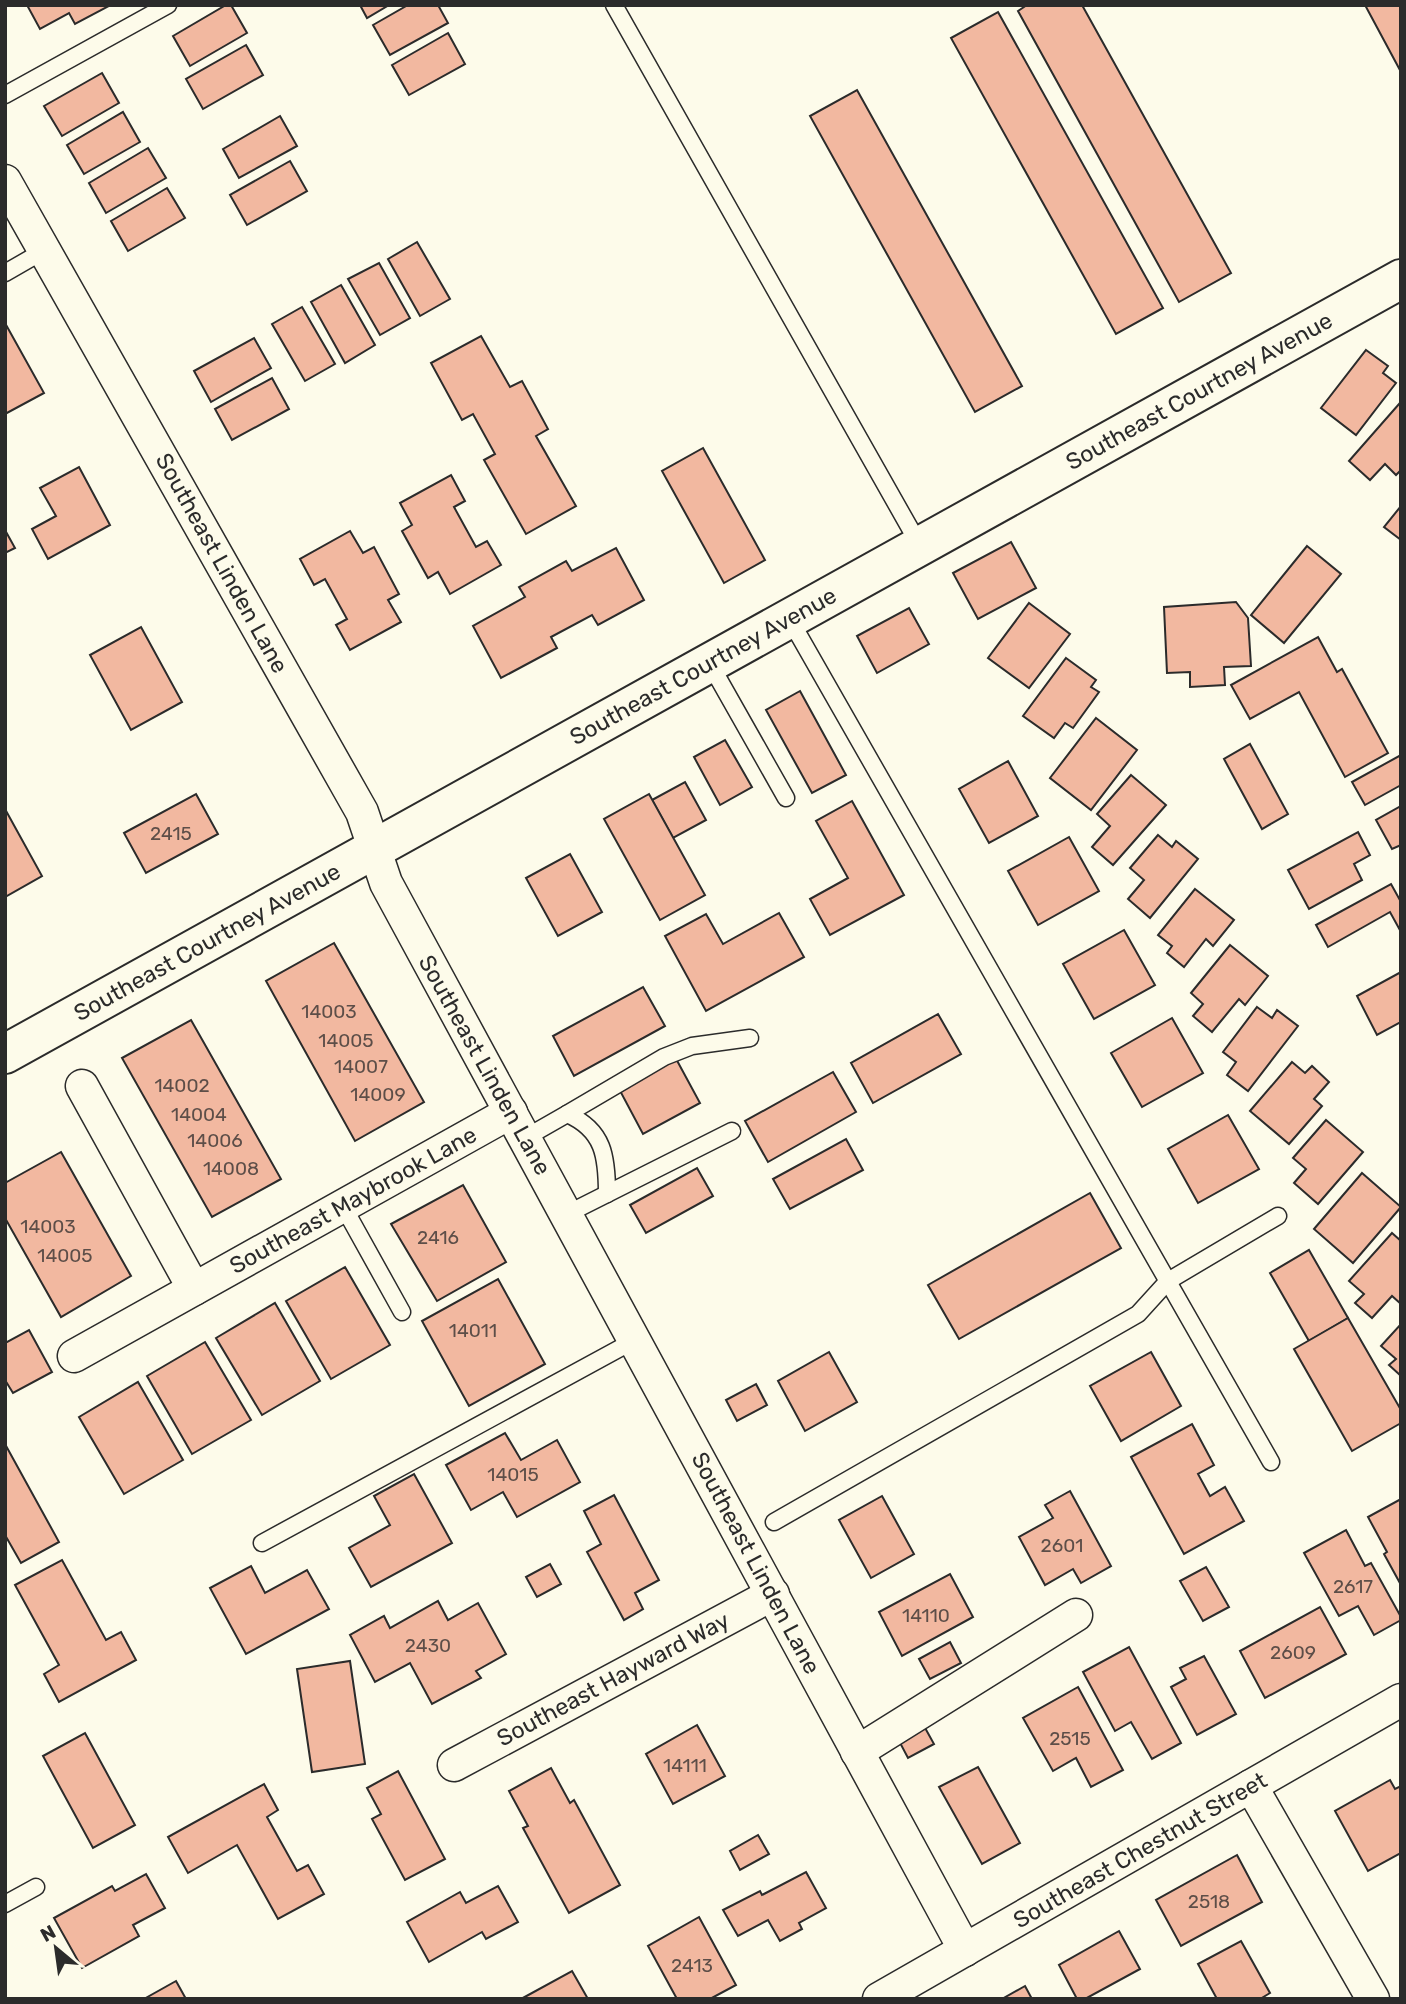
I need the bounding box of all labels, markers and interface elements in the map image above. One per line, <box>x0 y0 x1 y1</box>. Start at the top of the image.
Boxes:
street label: Southeast Courtney Avenue <box>1061 306 1337 476</box>
street label: Southeast Linden Lane <box>150 448 294 678</box>
street label: Southeast Courtney Avenue <box>565 581 841 751</box>
house number: 2415 <box>150 822 192 845</box>
street label: Southeast Courtney Avenue <box>69 857 345 1027</box>
street label: Southeast Linden Lane <box>413 950 557 1180</box>
house number: 14003 <box>301 1000 357 1023</box>
house number: 14005 <box>318 1029 374 1052</box>
house number: 14007 <box>334 1055 388 1078</box>
house number: 14002 <box>154 1074 210 1097</box>
house number: 14009 <box>350 1083 406 1106</box>
house number: 14004 <box>171 1103 227 1126</box>
street label: Southeast Maybrook Lane <box>225 1120 481 1280</box>
house number: 14006 <box>187 1129 243 1152</box>
house number: 14008 <box>203 1157 259 1180</box>
house number: 14003 <box>20 1215 76 1238</box>
house number: 2416 <box>417 1226 459 1249</box>
house number: 14005 <box>37 1244 93 1267</box>
house number: 14011 <box>449 1319 497 1342</box>
street label: Southeast Linden Lane <box>686 1447 826 1679</box>
house number: 14015 <box>487 1463 539 1486</box>
house number: 2601 <box>1041 1534 1083 1557</box>
house number: 2617 <box>1333 1575 1373 1598</box>
house number: 14110 <box>902 1604 950 1627</box>
street label: Southeast Hayward Way <box>492 1606 734 1752</box>
house number: 2430 <box>405 1634 451 1657</box>
house number: 2609 <box>1270 1641 1316 1664</box>
house number: 2515 <box>1049 1727 1091 1750</box>
house number: 14111 <box>663 1754 707 1777</box>
street label: Southeast Chestnut Street <box>1008 1766 1272 1934</box>
house number: 2518 <box>1188 1890 1230 1913</box>
north arrow <box>21 1913 91 1983</box>
text: N <box>36 1920 60 1947</box>
house number: 2413 <box>671 1954 713 1977</box>

